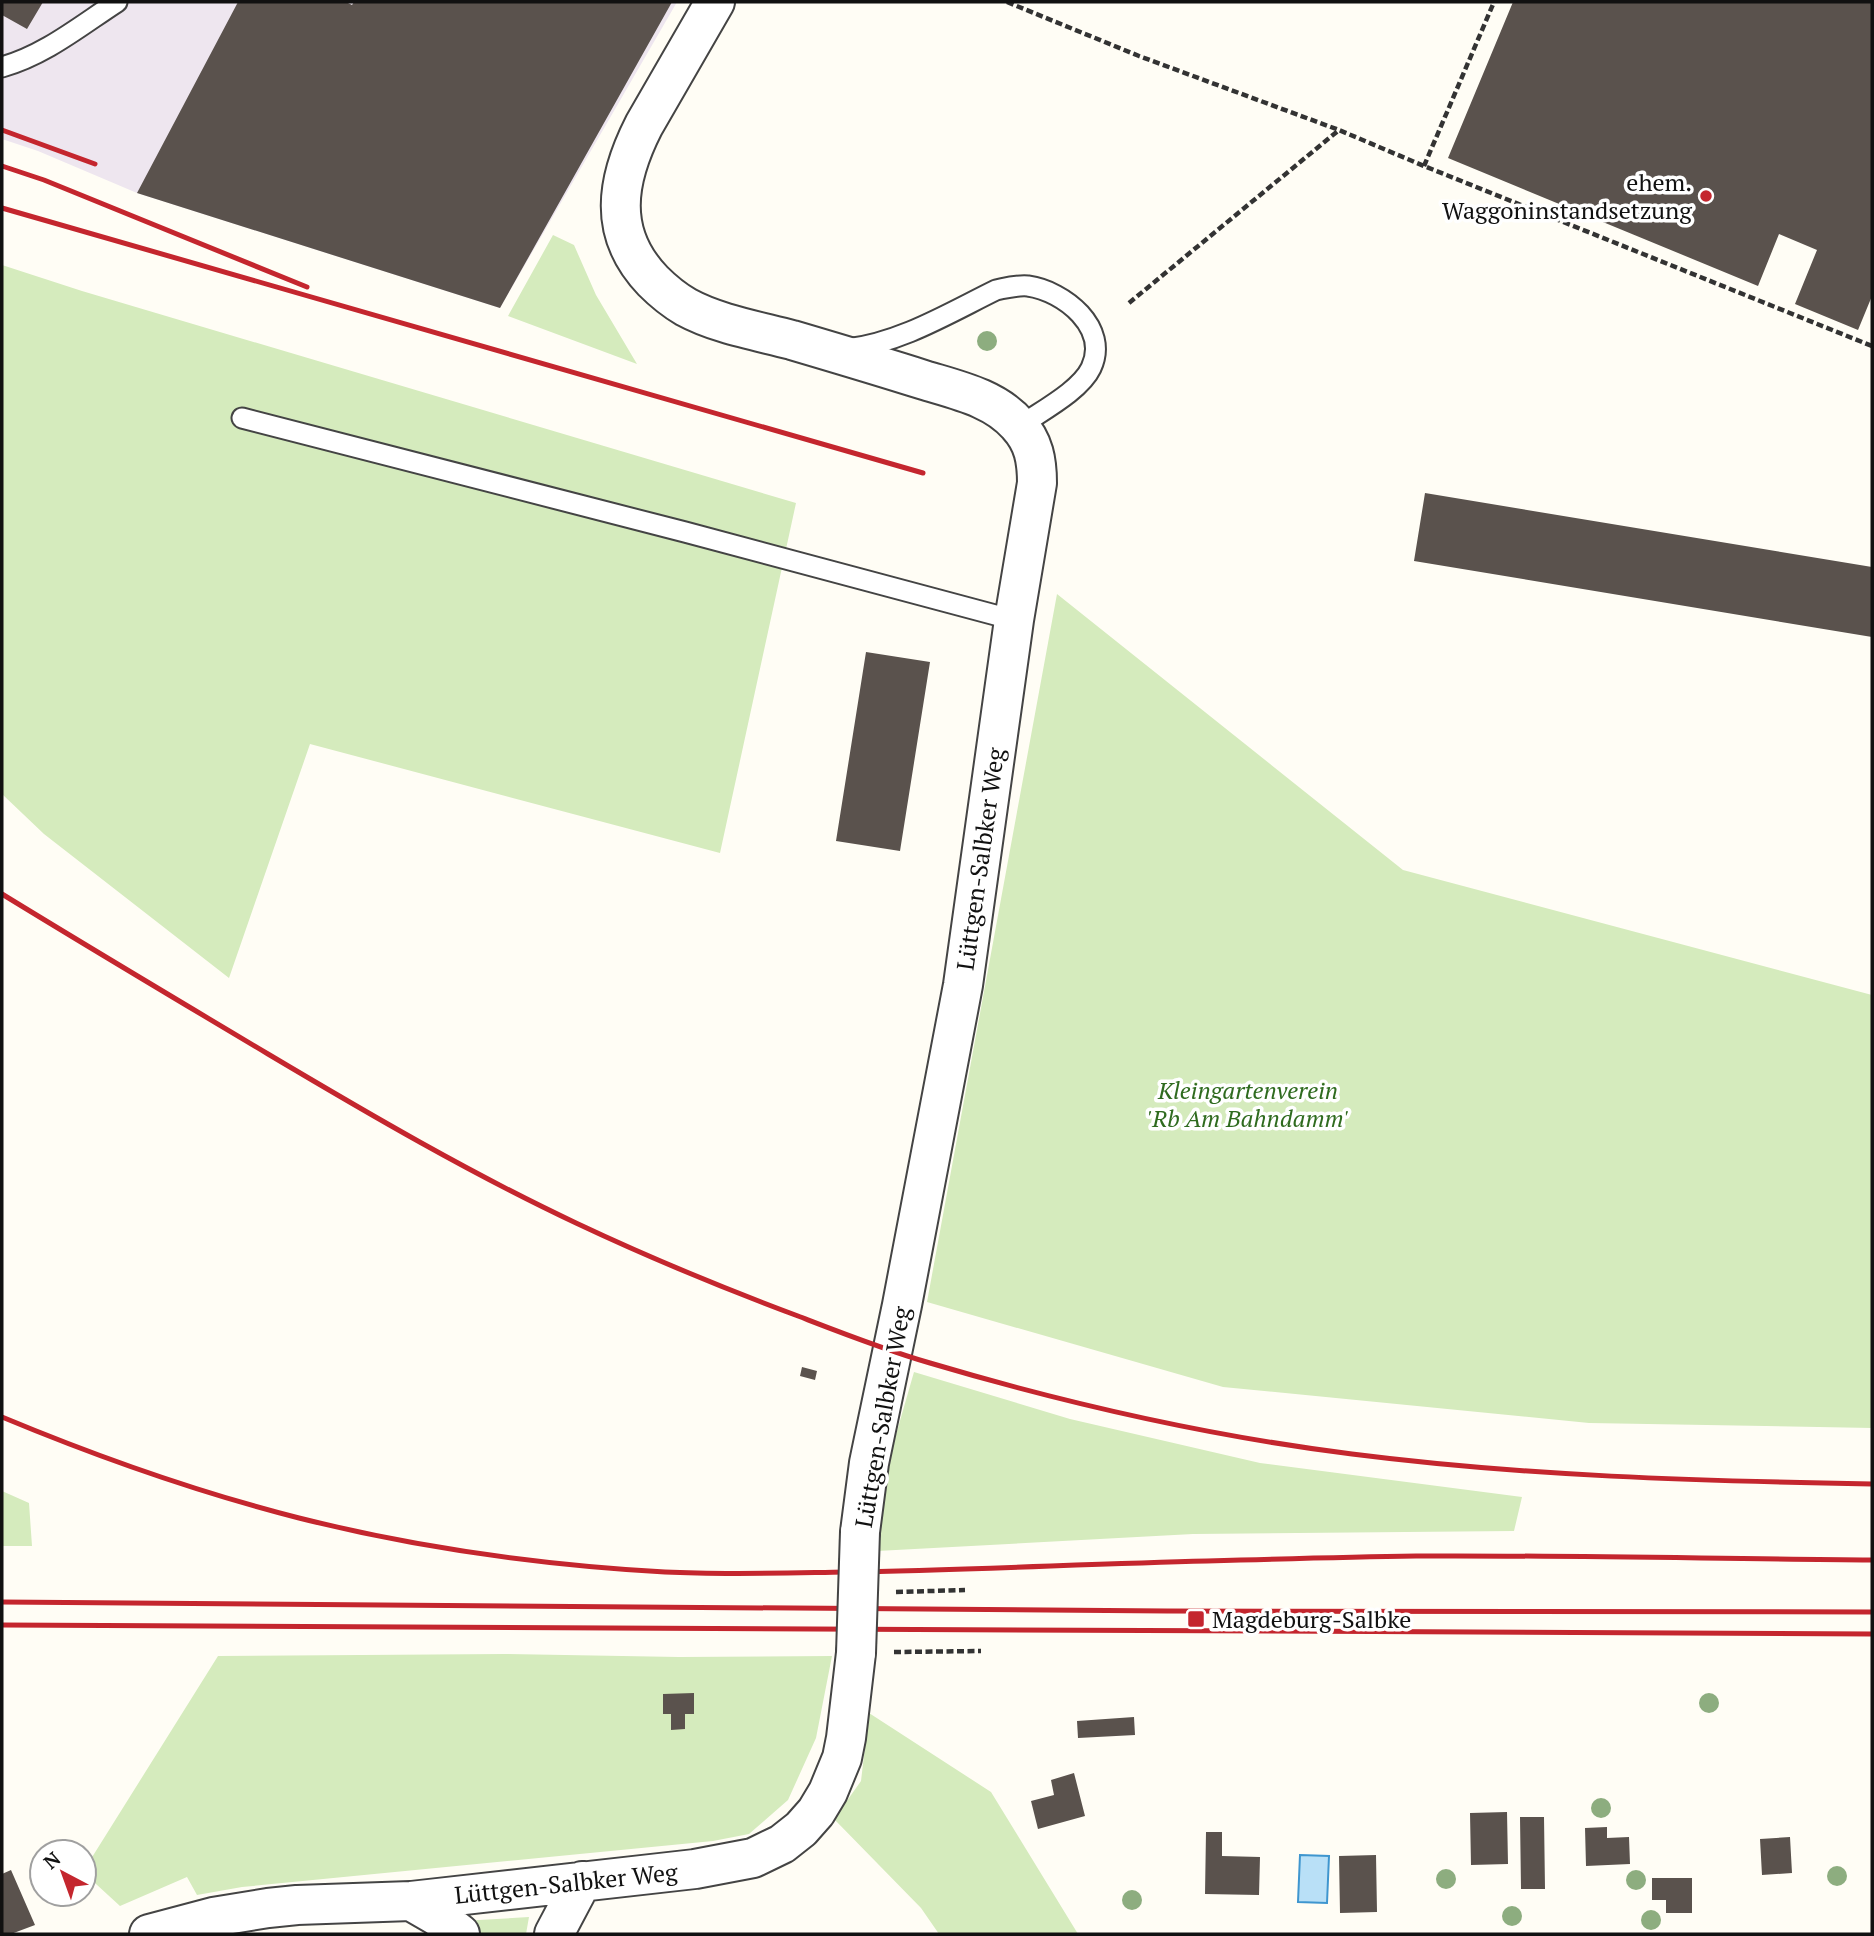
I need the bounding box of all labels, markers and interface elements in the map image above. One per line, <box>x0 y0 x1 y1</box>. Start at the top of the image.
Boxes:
place label: ehem. Waggoninstandsetzung <box>1442 166 1692 226</box>
marker: ehem. Waggoninstandsetzung <box>1698 188 1714 204</box>
street label: Lüttgen-Salbker Weg <box>949 746 1011 972</box>
park label: Kleingartenverein 'Rb Am Bahndamm' <box>1147 1074 1349 1134</box>
street label: Lüttgen-Salbker Weg <box>847 1304 917 1530</box>
place label: Magdeburg-Salbke <box>1212 1603 1411 1635</box>
marker: Magdeburg-Salbke <box>1186 1609 1206 1629</box>
north arrow <box>28 1838 98 1908</box>
text: N <box>38 1845 66 1874</box>
street label: Lüttgen-Salbker Weg <box>453 1855 679 1911</box>

